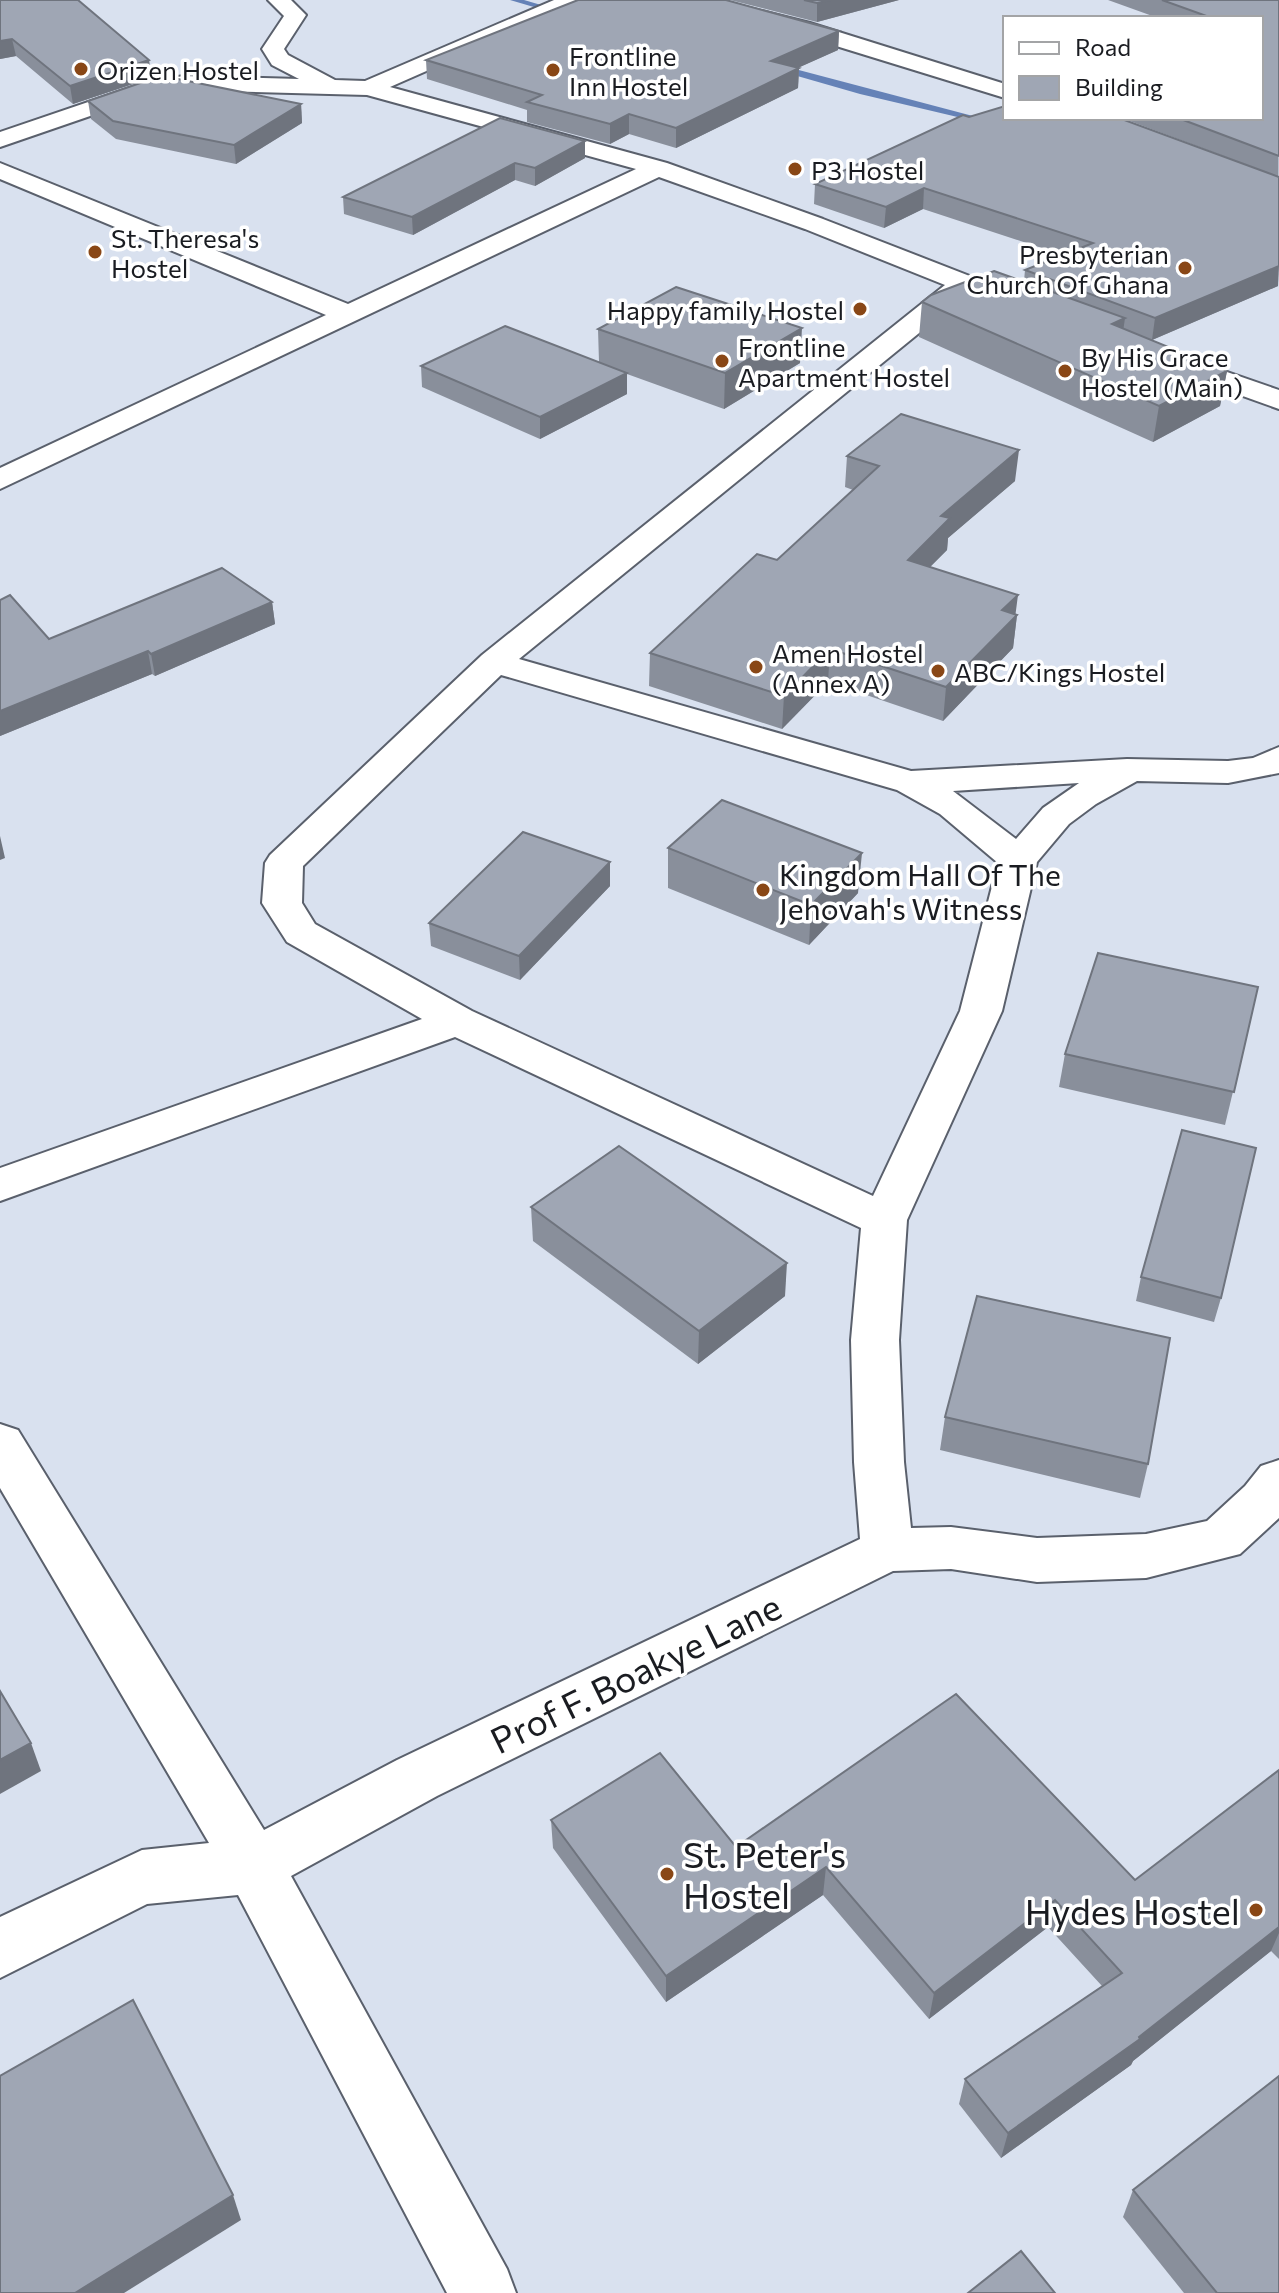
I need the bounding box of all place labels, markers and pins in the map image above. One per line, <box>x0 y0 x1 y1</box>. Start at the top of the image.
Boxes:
place label: Frontline Inn Hostel <box>569 40 688 101</box>
place label: Orizen Hostel <box>97 54 259 85</box>
marker: Orizen Hostel <box>72 60 90 78</box>
marker: Frontline Inn Hostel <box>544 61 562 79</box>
place label: P3 Hostel <box>811 154 924 185</box>
marker: P3 Hostel <box>786 160 804 178</box>
place label: St. Theresa's Hostel <box>111 222 259 283</box>
place label: Presbyterian Church Of Ghana <box>967 238 1169 299</box>
marker: St. Theresa's Hostel <box>86 243 104 261</box>
marker: Presbyterian Church Of Ghana <box>1176 259 1194 277</box>
place label: Happy family Hostel <box>607 294 844 325</box>
marker: Happy family Hostel <box>851 300 869 318</box>
place label: Frontline Apartment Hostel <box>738 331 950 392</box>
place label: By His Grace Hostel (Main) <box>1081 341 1243 402</box>
marker: Frontline Apartment Hostel <box>713 352 731 370</box>
marker: By His Grace Hostel (Main) <box>1056 362 1074 380</box>
place label: Amen Hostel (Annex A) <box>772 637 924 698</box>
place label: ABC/Kings Hostel <box>954 656 1165 687</box>
marker: Amen Hostel (Annex A) <box>747 658 765 676</box>
marker: ABC/Kings Hostel <box>929 662 947 680</box>
place label: Kingdom Hall Of The Jehovah's Witness <box>779 855 1061 926</box>
marker: Kingdom Hall Of The Jehovah's Witness <box>754 881 772 899</box>
place label: St. Peter's Hostel <box>683 1831 846 1916</box>
marker: St. Peter's Hostel <box>658 1865 676 1883</box>
place label: Hydes Hostel <box>1025 1888 1240 1932</box>
marker: Hydes Hostel <box>1247 1901 1265 1919</box>

